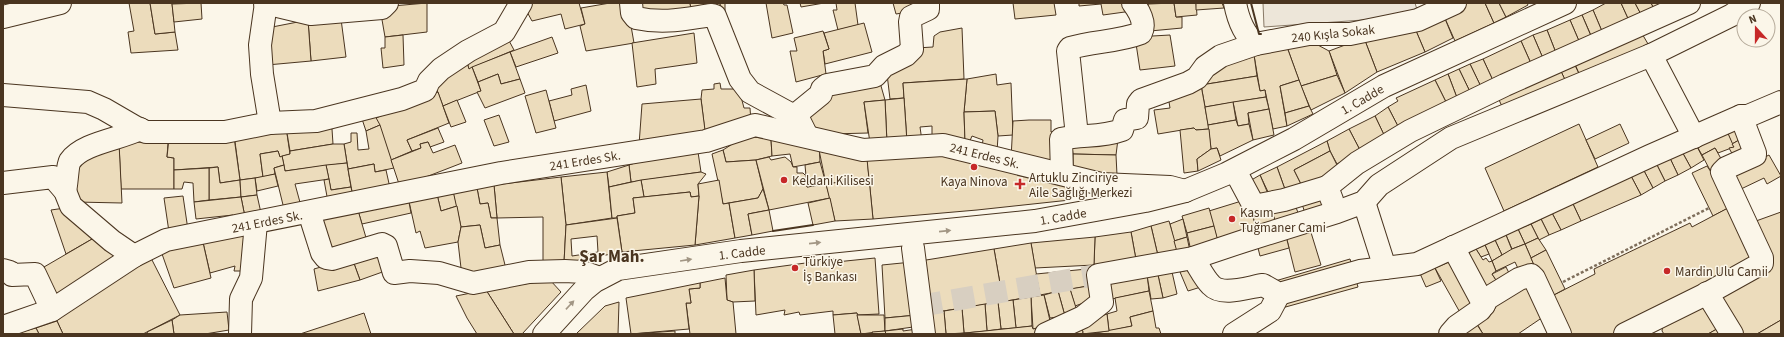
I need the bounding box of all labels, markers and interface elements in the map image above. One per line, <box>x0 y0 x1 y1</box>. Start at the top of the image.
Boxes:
north arrow <box>1736 8 1776 48</box>
text: N <box>1746 11 1759 27</box>
street label: 240 Kışla Sokak <box>1290 21 1376 47</box>
street label: 1. Cadde <box>1338 80 1387 119</box>
street label: 241 Erdes Sk. <box>948 139 1022 173</box>
street label: 241 Erdes Sk. <box>548 146 622 175</box>
marker: Kaya Ninova <box>969 162 979 172</box>
place label: Artuklu Zinciriye Aile Sağlığı Merkezi <box>1029 169 1132 202</box>
place label: Keldani Kilisesi <box>792 172 874 190</box>
place label: Kaya Ninova <box>940 173 1008 191</box>
marker: Keldani Kilisesi <box>779 175 789 185</box>
marker: Artuklu Zinciriye Aile Sağlığı Merkezi <box>1014 178 1026 190</box>
street label: 1. Cadde <box>1038 204 1088 230</box>
place label: Kasım Tuğmaner Cami <box>1240 204 1326 237</box>
street label: 241 Erdes Sk. <box>230 206 304 238</box>
marker: Kasım Tuğmaner Cami <box>1227 214 1237 224</box>
one-way arrow <box>939 227 951 234</box>
one-way arrow <box>809 240 821 247</box>
street label: 1. Cadde <box>718 241 767 265</box>
district label: Şar Mah. <box>579 245 645 269</box>
place label: Türkiye İş Bankası <box>803 253 857 286</box>
one-way arrow <box>680 257 693 263</box>
marker: Türkiye İş Bankası <box>790 263 800 273</box>
place label: Mardin Ulu Camii <box>1675 263 1768 281</box>
marker: Mardin Ulu Camii <box>1662 266 1672 276</box>
one-way arrow <box>565 300 575 310</box>

